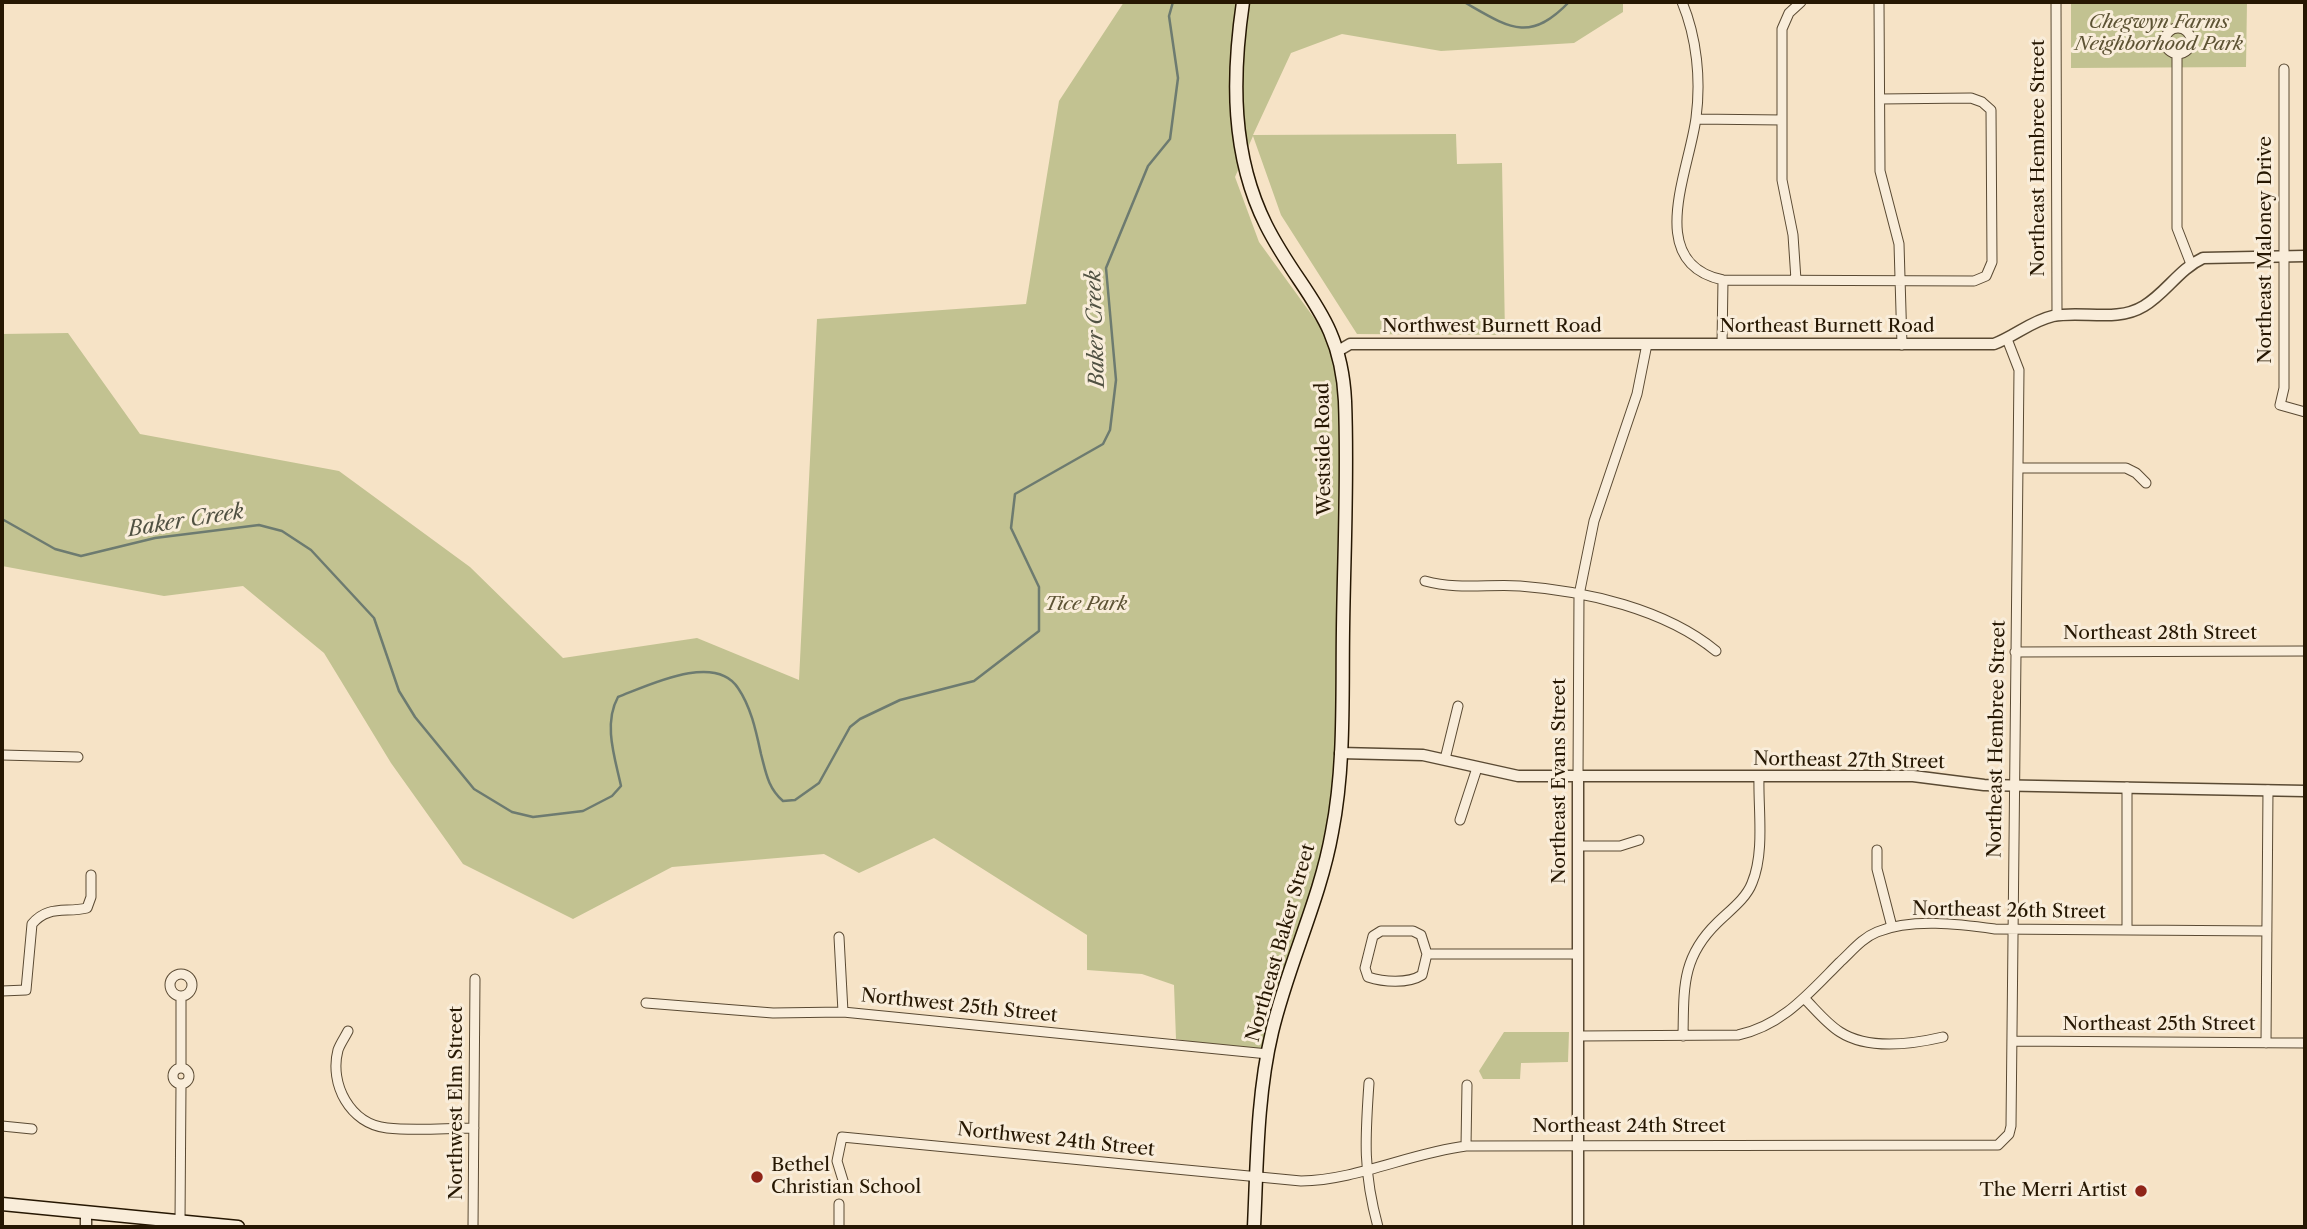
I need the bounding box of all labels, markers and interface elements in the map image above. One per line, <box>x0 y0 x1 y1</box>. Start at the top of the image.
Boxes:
park label: Chegwyn Farms Neighborhood Park <box>2075 12 2243 56</box>
street label: Northeast Hembree Street <box>2028 39 2050 277</box>
street label: Northeast Maloney Drive <box>2255 136 2277 364</box>
water label: Baker Creek <box>1081 270 1111 388</box>
street label: Northwest Burnett Road <box>1382 316 1602 338</box>
street label: Northeast Burnett Road <box>1719 316 1935 338</box>
street label: Westside Road <box>1311 382 1337 516</box>
water label: Baker Creek <box>126 499 246 543</box>
park label: Tice Park <box>1045 594 1127 616</box>
street label: Northeast Hembree Street <box>1984 620 2010 858</box>
street label: Northeast 28th Street <box>2063 623 2257 645</box>
street label: Northeast Evans Street <box>1549 678 1571 884</box>
street label: Northeast 27th Street <box>1753 748 1945 774</box>
street label: Northeast Baker Street <box>1242 841 1320 1045</box>
street label: Northeast 26th Street <box>1912 898 2106 924</box>
street label: Northwest 25th Street <box>860 984 1058 1028</box>
street label: Northwest Elm Street <box>446 1006 468 1200</box>
street label: Northeast 25th Street <box>2063 1014 2255 1036</box>
street label: Northeast 24th Street <box>1532 1116 1726 1138</box>
street label: Northwest 24th Street <box>956 1118 1156 1162</box>
place label: Bethel Christian School <box>771 1155 921 1199</box>
marker: Bethel Christian School <box>749 1169 765 1185</box>
place label: The Merri Artist <box>1979 1180 2127 1202</box>
marker: The Merri Artist <box>2133 1183 2149 1199</box>

